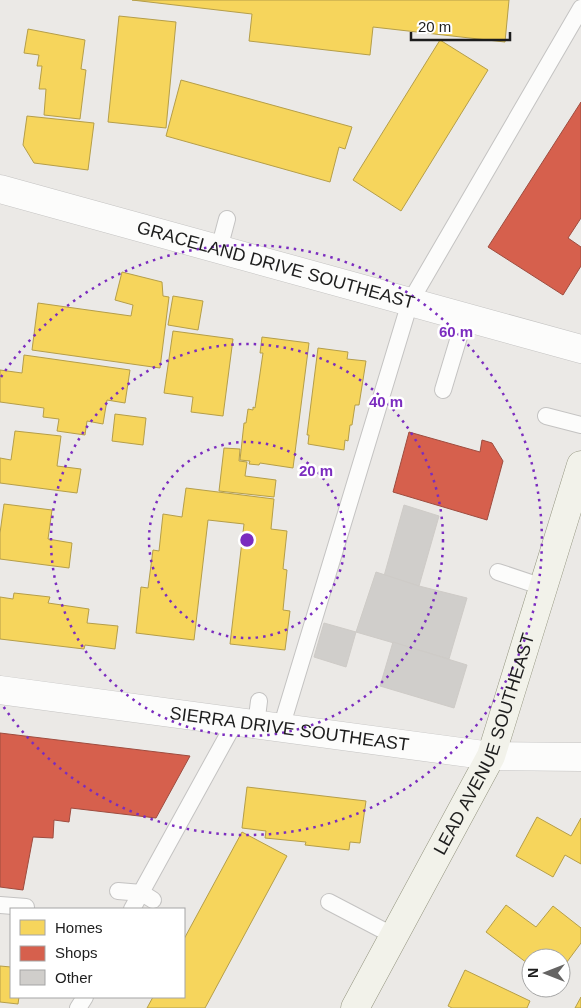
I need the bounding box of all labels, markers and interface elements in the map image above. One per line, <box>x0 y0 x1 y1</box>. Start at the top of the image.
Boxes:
scale bar <box>411 10 510 42</box>
text: 20 m <box>418 18 451 35</box>
street label: GRACELAND DRIVE SOUTHEAST <box>135 217 417 313</box>
text: 60 m <box>439 323 473 340</box>
text: 40 m <box>369 393 403 410</box>
text: 20 m <box>299 462 333 479</box>
centre of rings <box>238 531 256 549</box>
street label: LEAD AVENUE SOUTHEAST <box>430 631 538 858</box>
street label: SIERRA DRIVE SOUTHEAST <box>169 703 410 755</box>
legend <box>10 908 185 998</box>
text: Homes <box>55 919 103 936</box>
text: Shops <box>55 944 98 961</box>
north arrow <box>521 948 571 998</box>
text: N <box>525 968 541 978</box>
text: Other <box>55 969 93 986</box>

